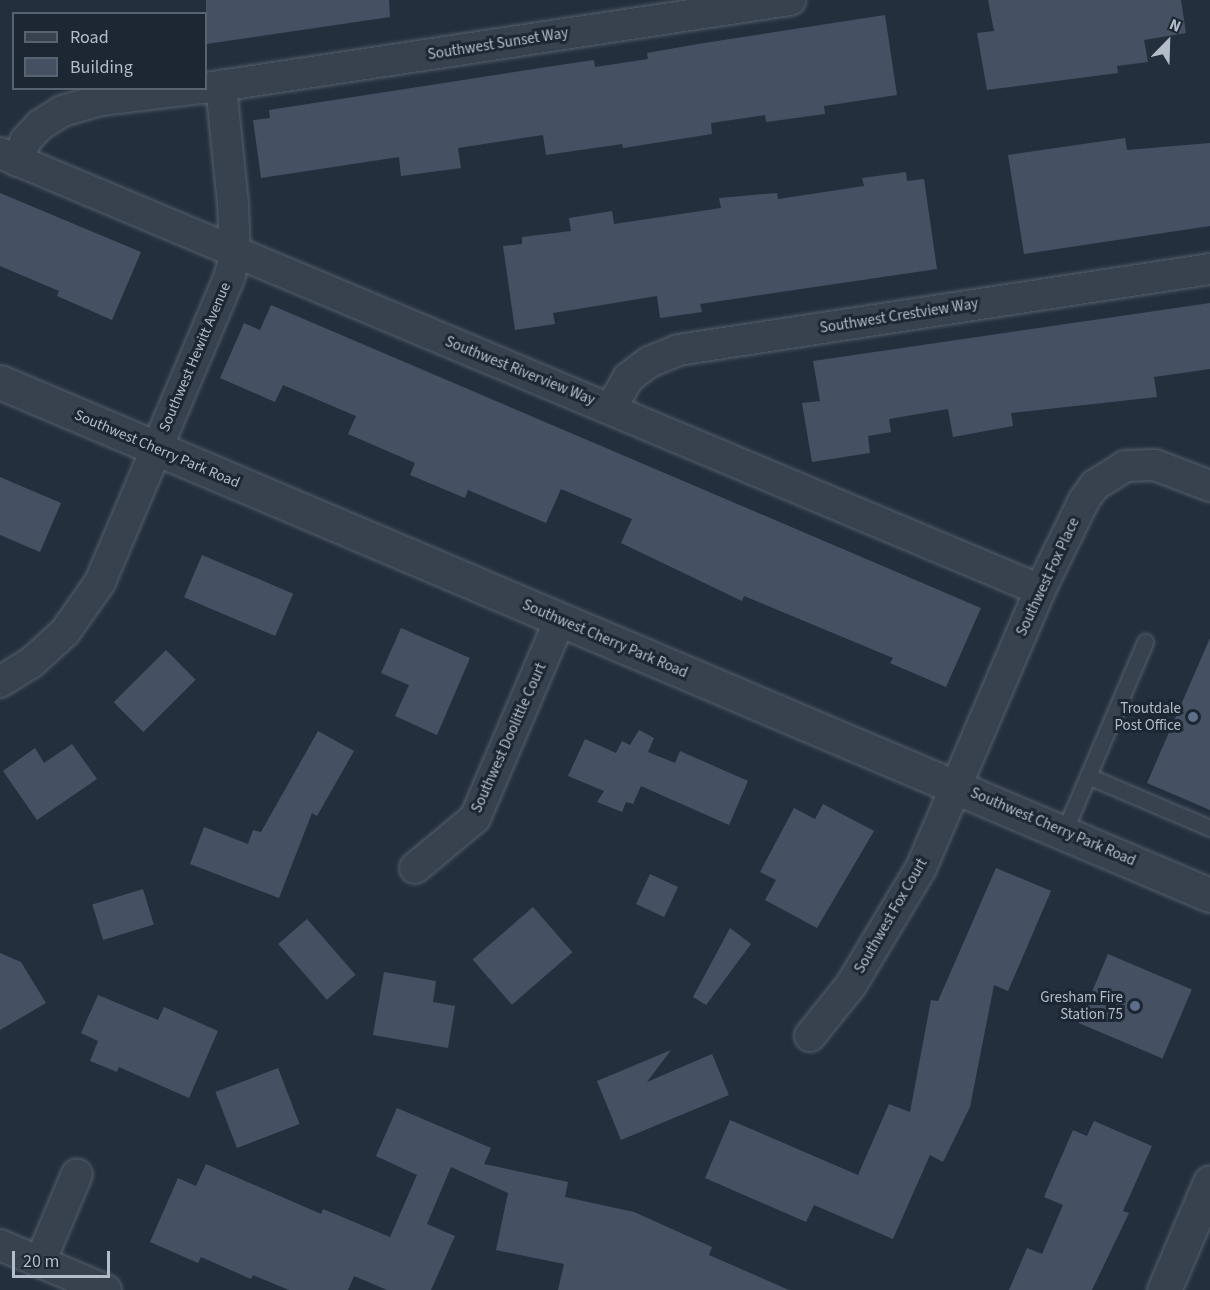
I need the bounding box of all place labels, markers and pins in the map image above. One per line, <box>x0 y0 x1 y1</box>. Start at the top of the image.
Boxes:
place label: Troutdale Post Office <box>1114 699 1181 734</box>
marker: Troutdale Post Office <box>1186 710 1200 724</box>
place label: Gresham Fire Station 75 <box>1040 988 1123 1023</box>
marker: Gresham Fire Station 75 <box>1128 999 1142 1013</box>

